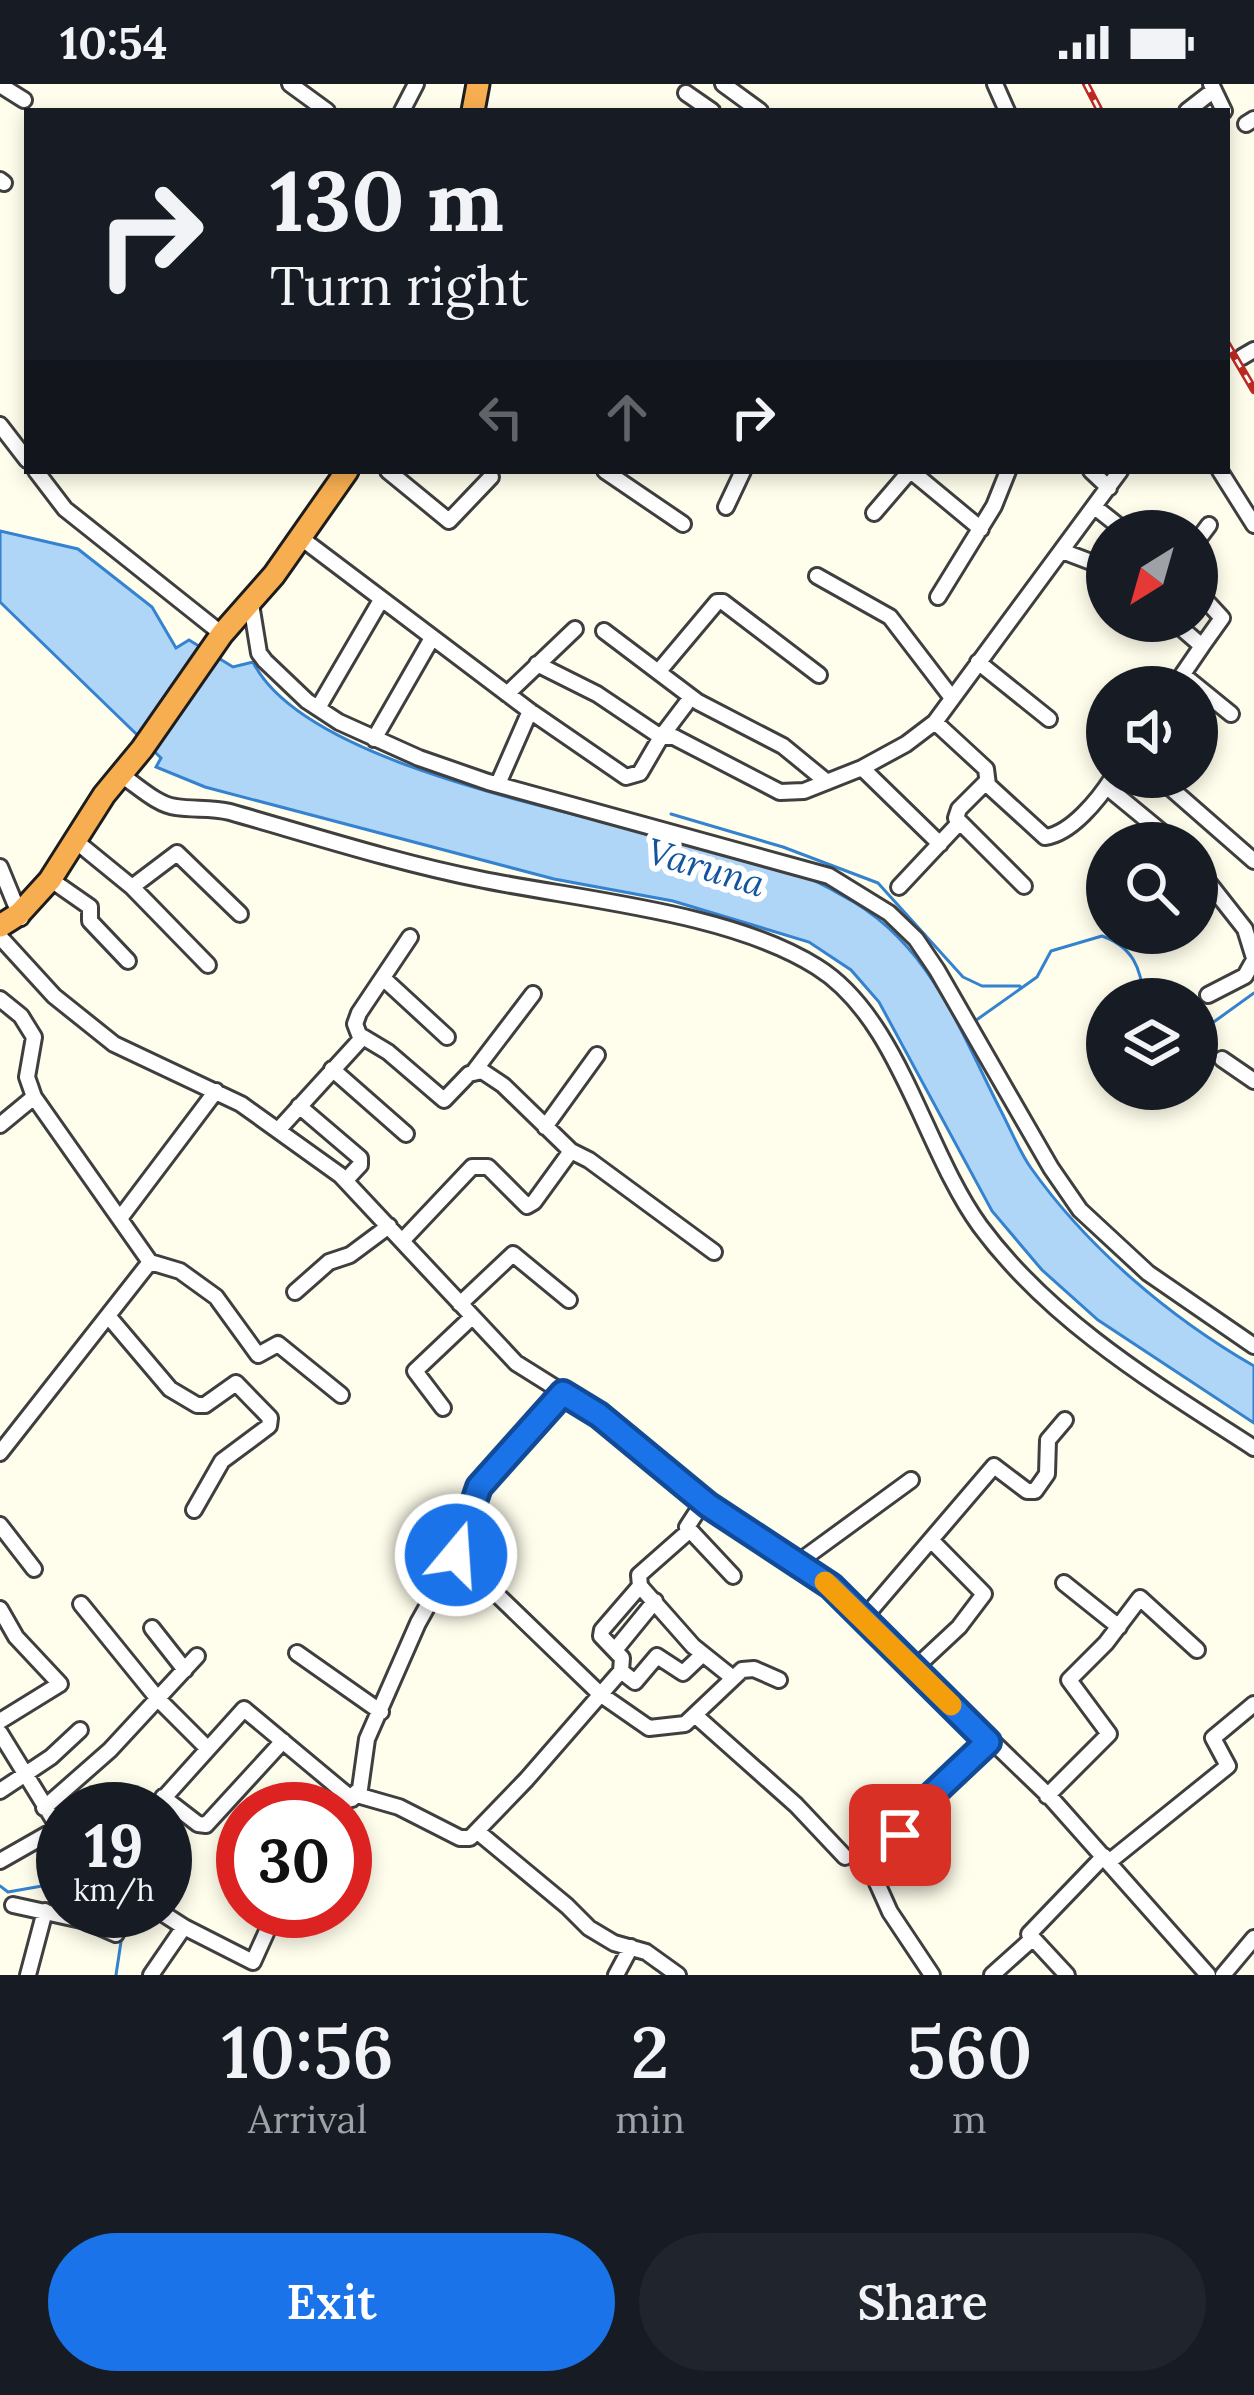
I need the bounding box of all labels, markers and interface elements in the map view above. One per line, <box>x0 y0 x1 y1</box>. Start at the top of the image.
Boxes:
text: 10:54 <box>60 14 168 71</box>
text: 130 m <box>270 146 504 254</box>
icon: right <box>72 156 228 312</box>
text: Turn right <box>270 251 529 320</box>
icon: left <box>468 384 534 450</box>
icon: ahead <box>594 384 660 450</box>
icon: right <box>720 384 786 450</box>
north arrow <box>1086 510 1218 642</box>
map controls <box>1086 510 1218 1110</box>
button: sound <box>1086 666 1218 798</box>
button: search <box>1086 822 1218 954</box>
water label: Varuna <box>642 827 771 907</box>
button: layers <box>1086 978 1218 1110</box>
position arrow <box>393 1492 519 1618</box>
speed limit sign: 30 <box>216 1782 372 1938</box>
pin <box>849 1784 951 1886</box>
icon: arrive <box>867 1802 933 1868</box>
text: 19 <box>85 1807 143 1883</box>
text: km/h <box>73 1871 155 1909</box>
text: 10:56 <box>222 2006 394 2098</box>
text: 2 <box>631 2006 669 2098</box>
text: 560 <box>906 2006 1032 2098</box>
text: Arrival <box>248 2094 367 2144</box>
text: min <box>615 2094 685 2144</box>
text: m <box>952 2094 987 2144</box>
button: Exit <box>48 2233 615 2371</box>
button: Share <box>639 2233 1206 2371</box>

